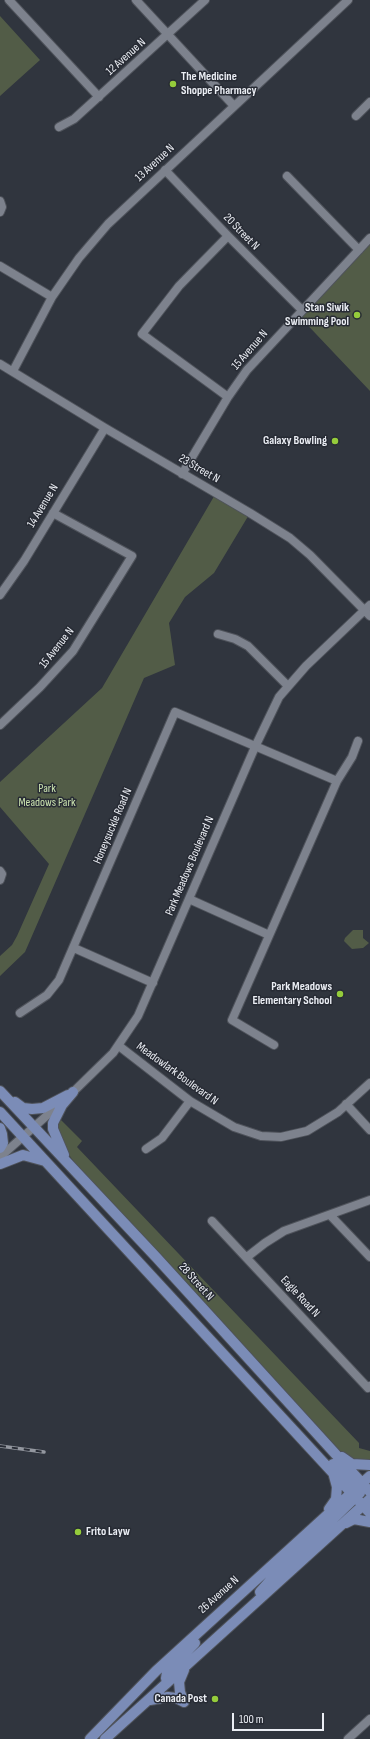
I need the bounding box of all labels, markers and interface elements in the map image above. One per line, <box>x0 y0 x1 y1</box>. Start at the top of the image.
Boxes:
street label: 12 Avenue N <box>103 35 149 79</box>
place label: The Medicine Shoppe Pharmacy <box>181 70 257 98</box>
marker: The Medicine Shoppe Pharmacy <box>168 79 178 89</box>
street label: 13 Avenue N <box>132 141 178 185</box>
street label: 20 Street N <box>220 211 262 253</box>
place label: Stan Siwik Swimming Pool <box>285 301 349 329</box>
marker: Stan Siwik Swimming Pool <box>352 310 362 320</box>
street label: 15 Avenue N <box>229 327 271 373</box>
place label: Galaxy Bowling <box>263 434 327 448</box>
marker: Galaxy Bowling <box>330 436 340 446</box>
street label: 23 Street N <box>176 451 222 487</box>
street label: 14 Avenue N <box>24 482 62 530</box>
street label: 15 Avenue N <box>36 625 78 671</box>
park label: Park Meadows Park <box>18 782 76 810</box>
street label: Honeysuckle Road N <box>90 786 136 866</box>
street label: Park Meadows Boulevard N <box>163 814 217 918</box>
place label: Park Meadows Elementary School <box>252 980 332 1008</box>
marker: Park Meadows Elementary School <box>335 989 345 999</box>
street label: Meadowlark Boulevard N <box>133 1039 221 1109</box>
street label: 28 Street N <box>175 1260 217 1304</box>
street label: Eagle Road N <box>277 1273 323 1321</box>
place label: Frito Layw <box>86 1525 130 1539</box>
marker: Frito Layw <box>73 1527 83 1537</box>
street label: 26 Avenue N <box>196 1573 242 1617</box>
place label: Canada Post <box>155 1692 207 1706</box>
marker: Canada Post <box>210 1694 220 1704</box>
scale bar <box>234 1705 326 1731</box>
text: 100 m <box>239 1712 264 1727</box>

